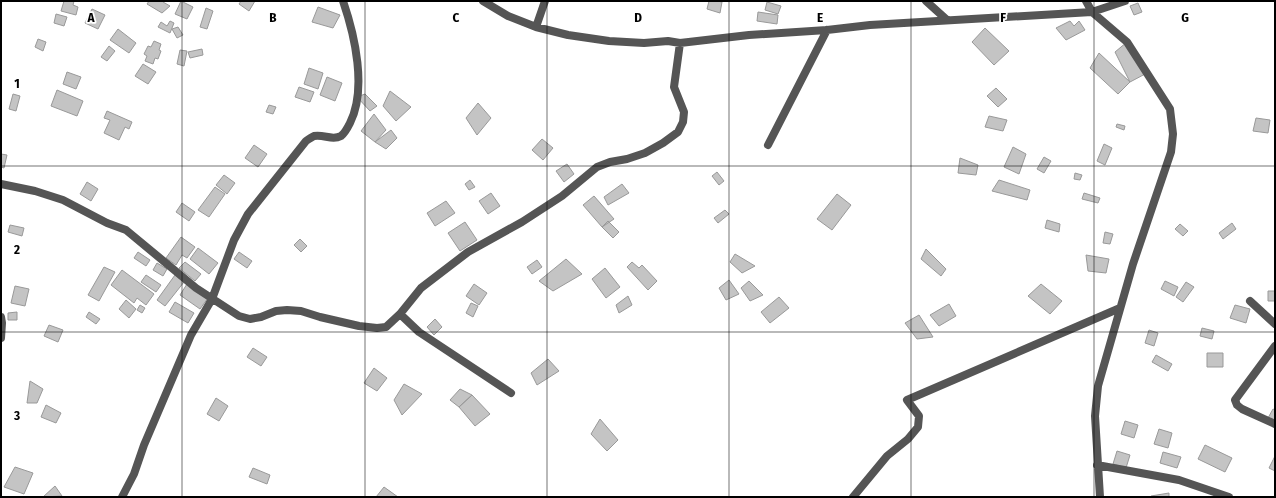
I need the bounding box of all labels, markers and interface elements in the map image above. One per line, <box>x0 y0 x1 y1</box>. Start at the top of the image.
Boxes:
text: A <box>86 10 95 25</box>
text: B <box>269 10 277 25</box>
text: C <box>453 10 460 25</box>
text: D <box>634 10 642 25</box>
text: E <box>817 10 823 25</box>
text: F <box>1000 10 1006 25</box>
text: G <box>1181 10 1189 25</box>
text: 1 <box>14 76 20 91</box>
text: 2 <box>13 242 20 257</box>
text: 3 <box>13 408 20 423</box>

